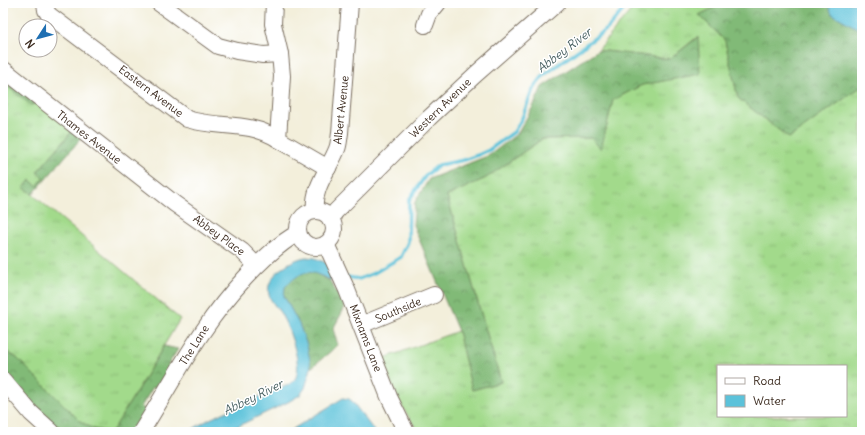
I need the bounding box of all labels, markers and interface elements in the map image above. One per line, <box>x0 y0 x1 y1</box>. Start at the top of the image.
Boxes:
north arrow <box>18 18 58 58</box>
water label: Abbey River <box>534 23 596 75</box>
text: N <box>22 37 38 51</box>
street label: Eastern Avenue <box>116 62 186 120</box>
street label: Albert Avenue <box>330 75 352 145</box>
street label: Western Avenue <box>406 75 474 141</box>
street label: Thames Avenue <box>54 107 124 167</box>
street label: Abbey Place <box>190 212 248 259</box>
street label: Southside <box>373 294 423 326</box>
street label: Mixnams Lane <box>347 302 385 374</box>
street label: The Lane <box>176 322 212 368</box>
legend <box>717 365 847 417</box>
text: Road <box>753 373 781 388</box>
water label: Abbey River <box>221 375 287 418</box>
text: Water <box>753 393 786 408</box>

